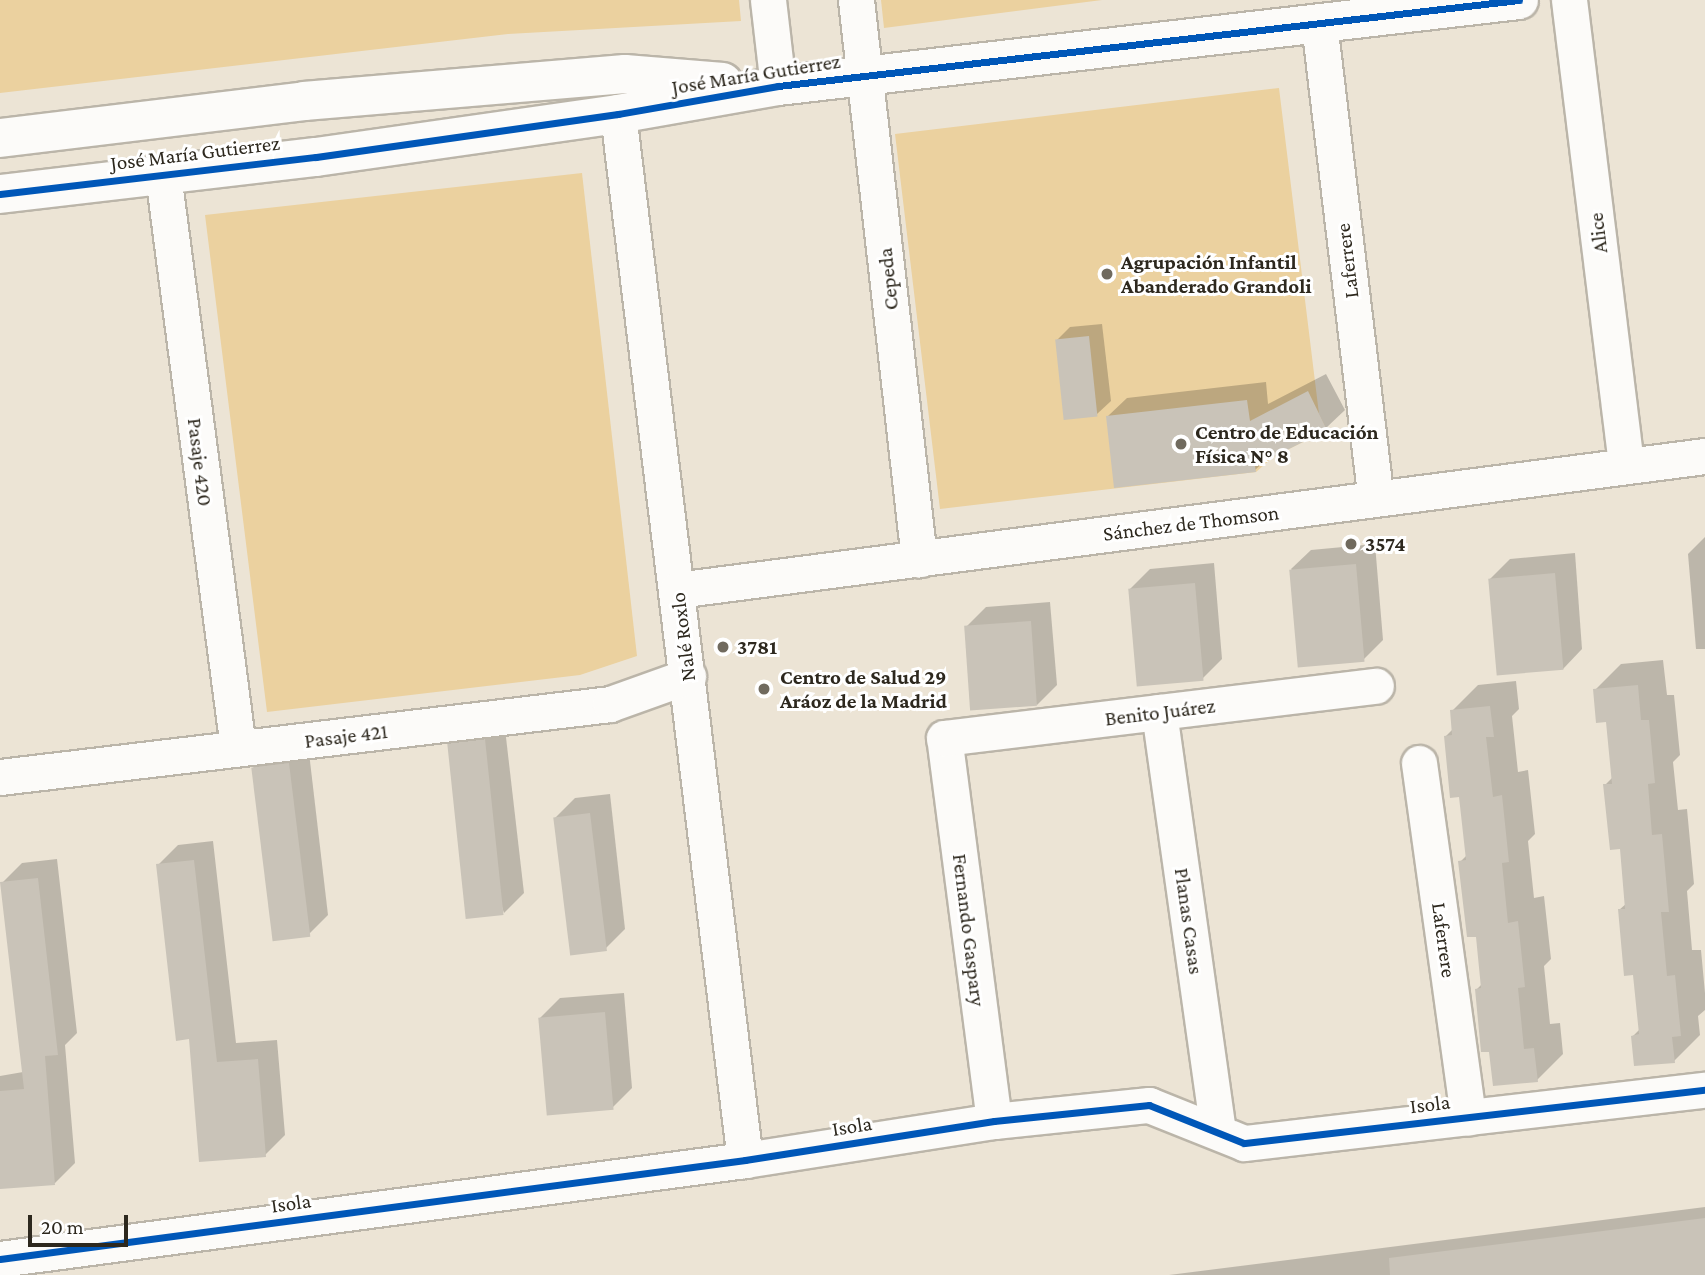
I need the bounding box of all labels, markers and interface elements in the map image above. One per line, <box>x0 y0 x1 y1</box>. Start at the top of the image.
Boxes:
street label: José María Gutierrez <box>670 48 842 100</box>
street label: José María Gutierrez <box>109 130 281 176</box>
street label: Alice <box>1583 211 1613 255</box>
street label: Laferrere <box>1330 222 1364 300</box>
street label: Cepeda <box>872 247 904 311</box>
place label: Agrupación Infantil Abanderado Grandoli <box>1121 249 1311 299</box>
marker: Agrupación Infantil Abanderado Grandoli <box>1099 266 1115 282</box>
street label: Pasaje 420 <box>182 417 218 507</box>
place label: Centro de Educación Física N° 8 <box>1195 419 1379 469</box>
marker: Centro de Educación Física N° 8 <box>1173 436 1189 452</box>
street label: Sánchez de Thomson <box>1102 500 1280 546</box>
place label: 3574 <box>1365 531 1406 557</box>
marker: 3574 <box>1343 536 1359 552</box>
street label: Nalé Roxlo <box>665 591 701 683</box>
place label: 3781 <box>737 634 777 660</box>
marker: 3781 <box>715 639 731 655</box>
place label: Centro de Salud 29 Aráoz de la Madrid <box>780 664 947 714</box>
marker: Centro de Salud 29 Aráoz de la Madrid <box>754 679 774 699</box>
street label: Benito Juárez <box>1103 693 1217 731</box>
street label: Pasaje 421 <box>303 718 389 754</box>
street label: Fernando Gaspary <box>947 852 991 1008</box>
street label: Planas Casas <box>1169 866 1209 976</box>
street label: Laferrere <box>1426 901 1462 979</box>
street label: Isola <box>1408 1089 1452 1119</box>
street label: Isola <box>830 1110 874 1142</box>
street label: Isola <box>269 1188 313 1218</box>
scale bar <box>32 1202 131 1246</box>
text: 20 m <box>41 1215 84 1239</box>

